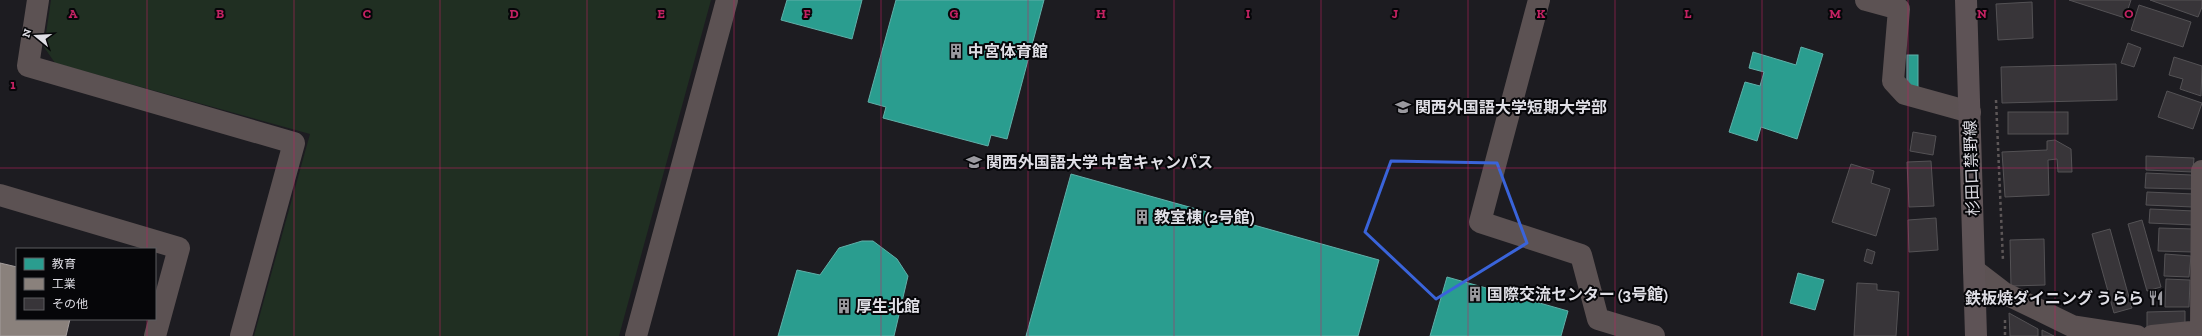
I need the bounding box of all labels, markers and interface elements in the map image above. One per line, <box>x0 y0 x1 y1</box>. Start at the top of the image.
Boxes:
text: A <box>69 6 78 21</box>
text: B <box>216 6 224 21</box>
text: C <box>363 6 371 21</box>
text: D <box>509 6 519 21</box>
text: E <box>657 6 665 21</box>
text: F <box>803 6 811 21</box>
text: G <box>950 6 959 21</box>
text: H <box>1096 6 1106 21</box>
text: I <box>1246 6 1251 21</box>
text: J <box>1392 6 1398 21</box>
text: K <box>1537 6 1546 21</box>
text: L <box>1684 6 1692 21</box>
text: M <box>1829 6 1841 21</box>
text: N <box>1977 6 1987 21</box>
text: O <box>2124 6 2134 21</box>
north arrow <box>16 16 56 56</box>
text: N <box>19 26 35 39</box>
building icon: 中宮体育館 <box>947 42 965 60</box>
place label: 中宮体育館 <box>968 42 1048 61</box>
text: 1 <box>10 77 16 92</box>
school or university icon: 関西外国語大学短期大学部 <box>1394 98 1412 116</box>
place label: 関西外国語大学短期大学部 <box>1415 98 1607 117</box>
street label: 杉田口禁野線 <box>1960 120 1983 216</box>
school or university icon: 関西外国語大学 中宮キャンパス <box>965 153 983 171</box>
place label: 関西外国語大学 中宮キャンパス <box>986 153 1213 172</box>
building icon: 教室棟 (2号館) <box>1133 208 1151 226</box>
place label: 教室棟 (2号館) <box>1154 208 1255 227</box>
legend <box>16 248 156 320</box>
text: 教育 <box>52 257 76 271</box>
text: 工業 <box>52 277 76 291</box>
building icon: 国際交流センター (3号館) <box>1466 285 1484 303</box>
place label: 国際交流センター (3号館) <box>1487 285 1668 304</box>
place label: 鉄板焼ダイニング うらら <box>1965 289 2144 308</box>
restaurant icon: 鉄板焼ダイニング うらら <box>2147 289 2165 307</box>
text: その他 <box>52 297 88 311</box>
building icon: 厚生北館 <box>835 297 853 315</box>
place label: 厚生北館 <box>856 297 920 316</box>

